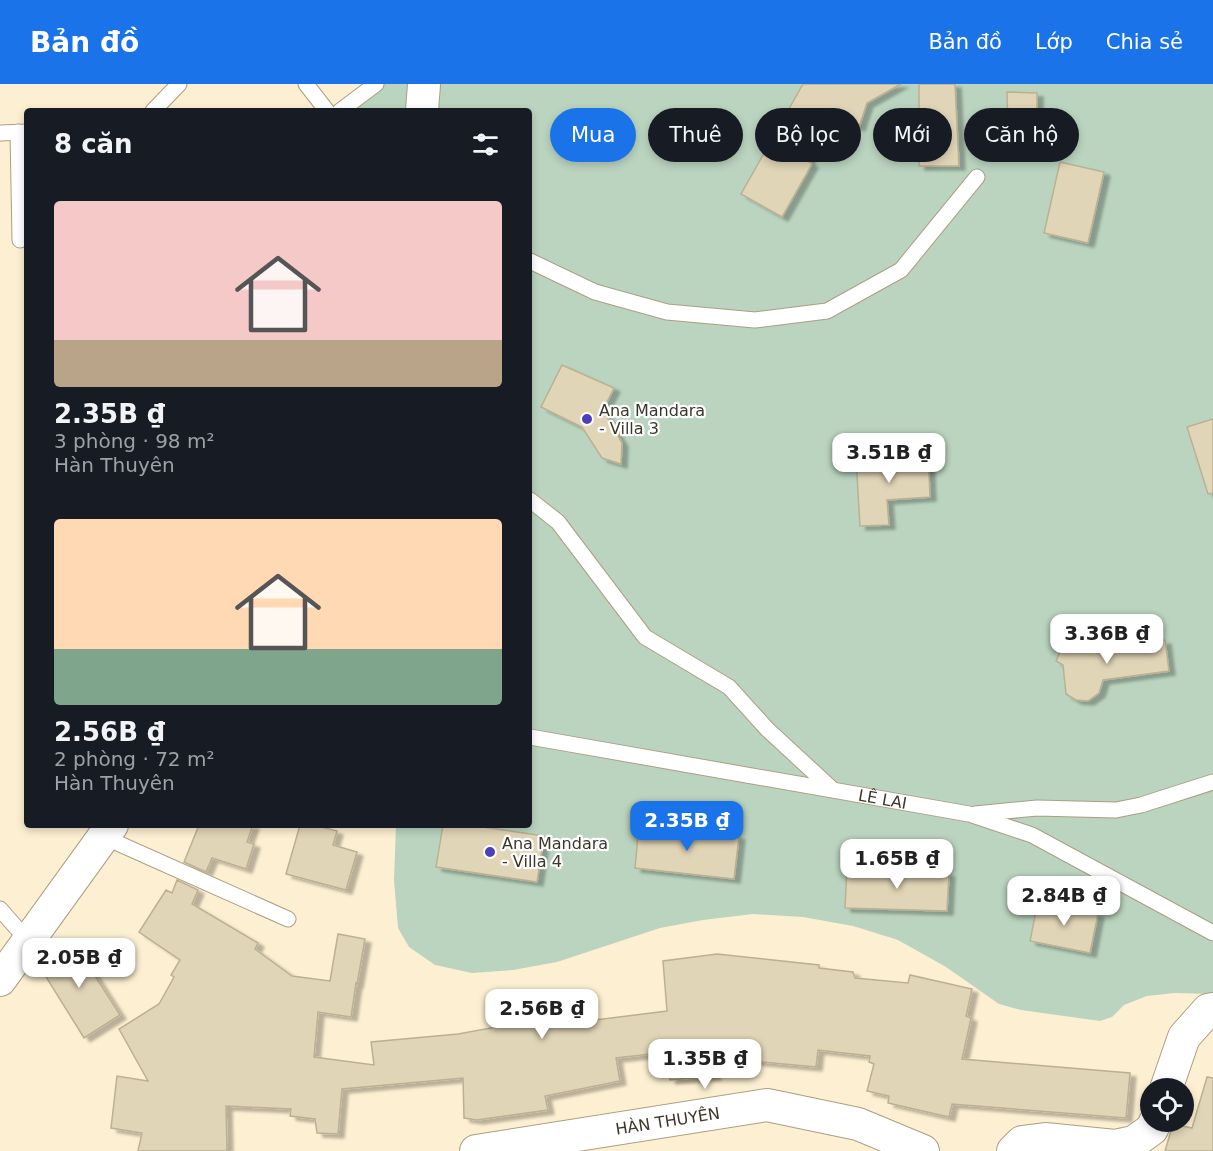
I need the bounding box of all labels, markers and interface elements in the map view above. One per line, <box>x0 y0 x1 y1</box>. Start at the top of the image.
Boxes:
text: Bản đồ <box>30 26 139 59</box>
text: Bản đồ <box>928 30 1002 54</box>
text: Lớp <box>1035 30 1073 54</box>
text: Chia sẻ <box>1106 30 1183 54</box>
chip: Mua <box>550 108 636 162</box>
chip: Thuê <box>648 108 743 162</box>
chip: Bộ lọc <box>755 108 861 162</box>
chip: Mới <box>873 108 952 162</box>
chip: Căn hộ <box>964 108 1079 162</box>
icon: filters <box>469 128 502 161</box>
text: 8 căn <box>54 129 133 159</box>
icon: home <box>224 240 332 348</box>
text: 2.35B ₫ <box>54 399 165 429</box>
place label: Ana Mandara - Villa 3 <box>599 401 705 438</box>
marker: Ana Mandara - Villa 3 <box>580 412 594 426</box>
text: 3 phòng · 98 m² <box>54 429 214 453</box>
pin: 3.51B ₫ <box>834 433 944 484</box>
text: 3.51B ₫ <box>846 440 932 464</box>
text: Hàn Thuyên <box>54 453 175 477</box>
icon: home <box>224 558 332 666</box>
pin: 3.36B ₫ <box>1052 614 1162 665</box>
text: 3.36B ₫ <box>1064 621 1150 645</box>
text: 2.56B ₫ <box>54 717 165 747</box>
text: 2 phòng · 72 m² <box>54 747 214 771</box>
text: Hàn Thuyên <box>54 771 175 795</box>
street label: LÊ LAI <box>857 786 908 813</box>
pin: 2.35B ₫ <box>632 801 742 852</box>
text: 2.35B ₫ <box>644 808 730 832</box>
place label: Ana Mandara - Villa 4 <box>502 834 608 871</box>
pin: 1.65B ₫ <box>842 839 952 890</box>
marker: Ana Mandara - Villa 4 <box>483 845 497 859</box>
text: 1.65B ₫ <box>854 846 940 870</box>
pin: 2.84B ₫ <box>1009 876 1119 927</box>
text: 2.84B ₫ <box>1021 883 1107 907</box>
pin: 2.05B ₫ <box>24 938 134 989</box>
text: 2.05B ₫ <box>36 945 122 969</box>
pin: 2.56B ₫ <box>487 989 597 1040</box>
text: 2.56B ₫ <box>499 996 585 1020</box>
pin: 1.35B ₫ <box>650 1039 760 1090</box>
text: 1.35B ₫ <box>662 1046 748 1070</box>
map controls <box>1140 1078 1194 1132</box>
button: locate <box>1140 1078 1194 1132</box>
street label: HÀN THUYÊN <box>614 1104 721 1139</box>

